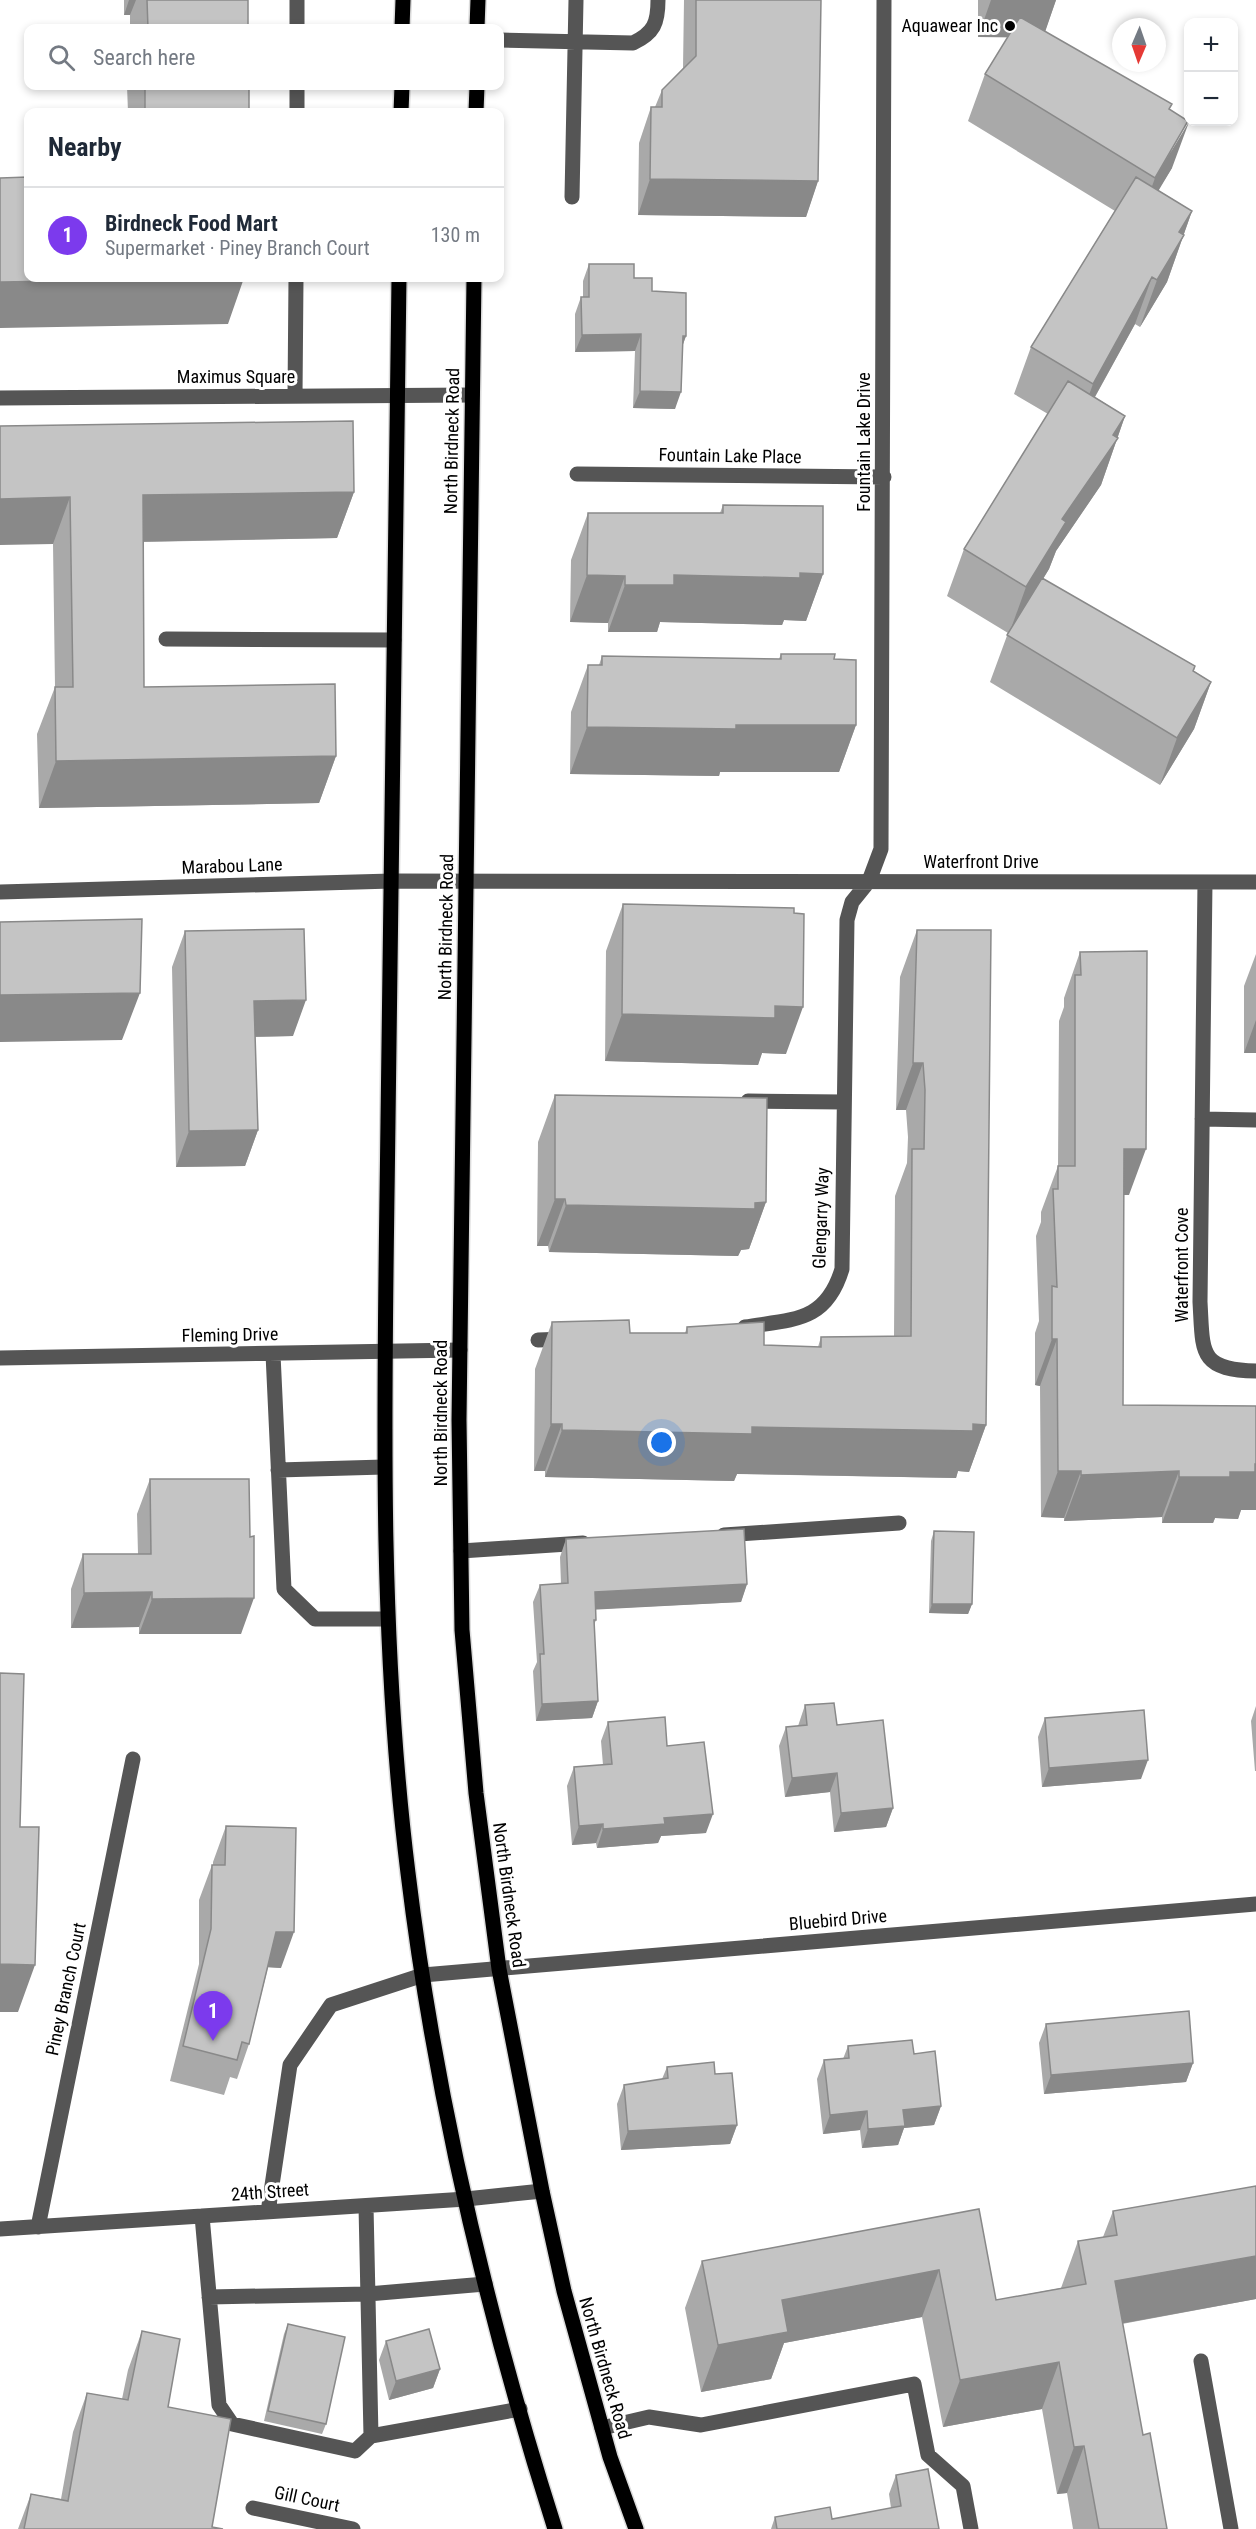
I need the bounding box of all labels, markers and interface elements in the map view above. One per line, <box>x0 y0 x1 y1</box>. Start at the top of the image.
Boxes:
place label: Aquawear Inc <box>901 15 998 36</box>
north arrow <box>1112 18 1166 72</box>
map controls <box>1184 18 1238 126</box>
button: + <box>1184 18 1238 72</box>
marker: Aquawear Inc <box>1003 19 1017 33</box>
search box <box>24 24 504 90</box>
icon: search <box>45 41 78 74</box>
text: Search here <box>93 45 195 70</box>
button: − <box>1184 72 1238 126</box>
text: Nearby <box>48 132 122 162</box>
text: Birdneck Food Mart <box>105 211 278 236</box>
text: 1 <box>62 223 73 247</box>
text: 130 m <box>431 223 480 247</box>
text: Supermarket · Piney Branch Court <box>105 236 370 260</box>
street label: Maximus Square <box>177 366 295 387</box>
street label: North Birdneck Road <box>440 368 463 514</box>
street label: Fountain Lake Drive <box>853 372 874 512</box>
street label: Fountain Lake Place <box>658 444 802 467</box>
street label: Waterfront Drive <box>923 851 1039 872</box>
street label: Marabou Lane <box>181 853 283 878</box>
street label: North Birdneck Road <box>434 854 457 1000</box>
street label: Glengarry Way <box>808 1166 833 1269</box>
street label: Waterfront Cove <box>1171 1208 1192 1322</box>
street label: Fleming Drive <box>182 1323 278 1346</box>
street label: North Birdneck Road <box>430 1340 451 1486</box>
your location <box>647 1428 676 1457</box>
street label: North Birdneck Road <box>489 1821 530 1969</box>
street label: Bluebird Drive <box>788 1905 888 1934</box>
street label: Piney Branch Court <box>41 1920 90 2057</box>
pin: 1 <box>194 1992 232 2041</box>
street label: 24th Street <box>230 2178 310 2205</box>
street label: North Birdneck Road <box>575 2295 636 2441</box>
street label: Gill Court <box>272 2481 342 2516</box>

